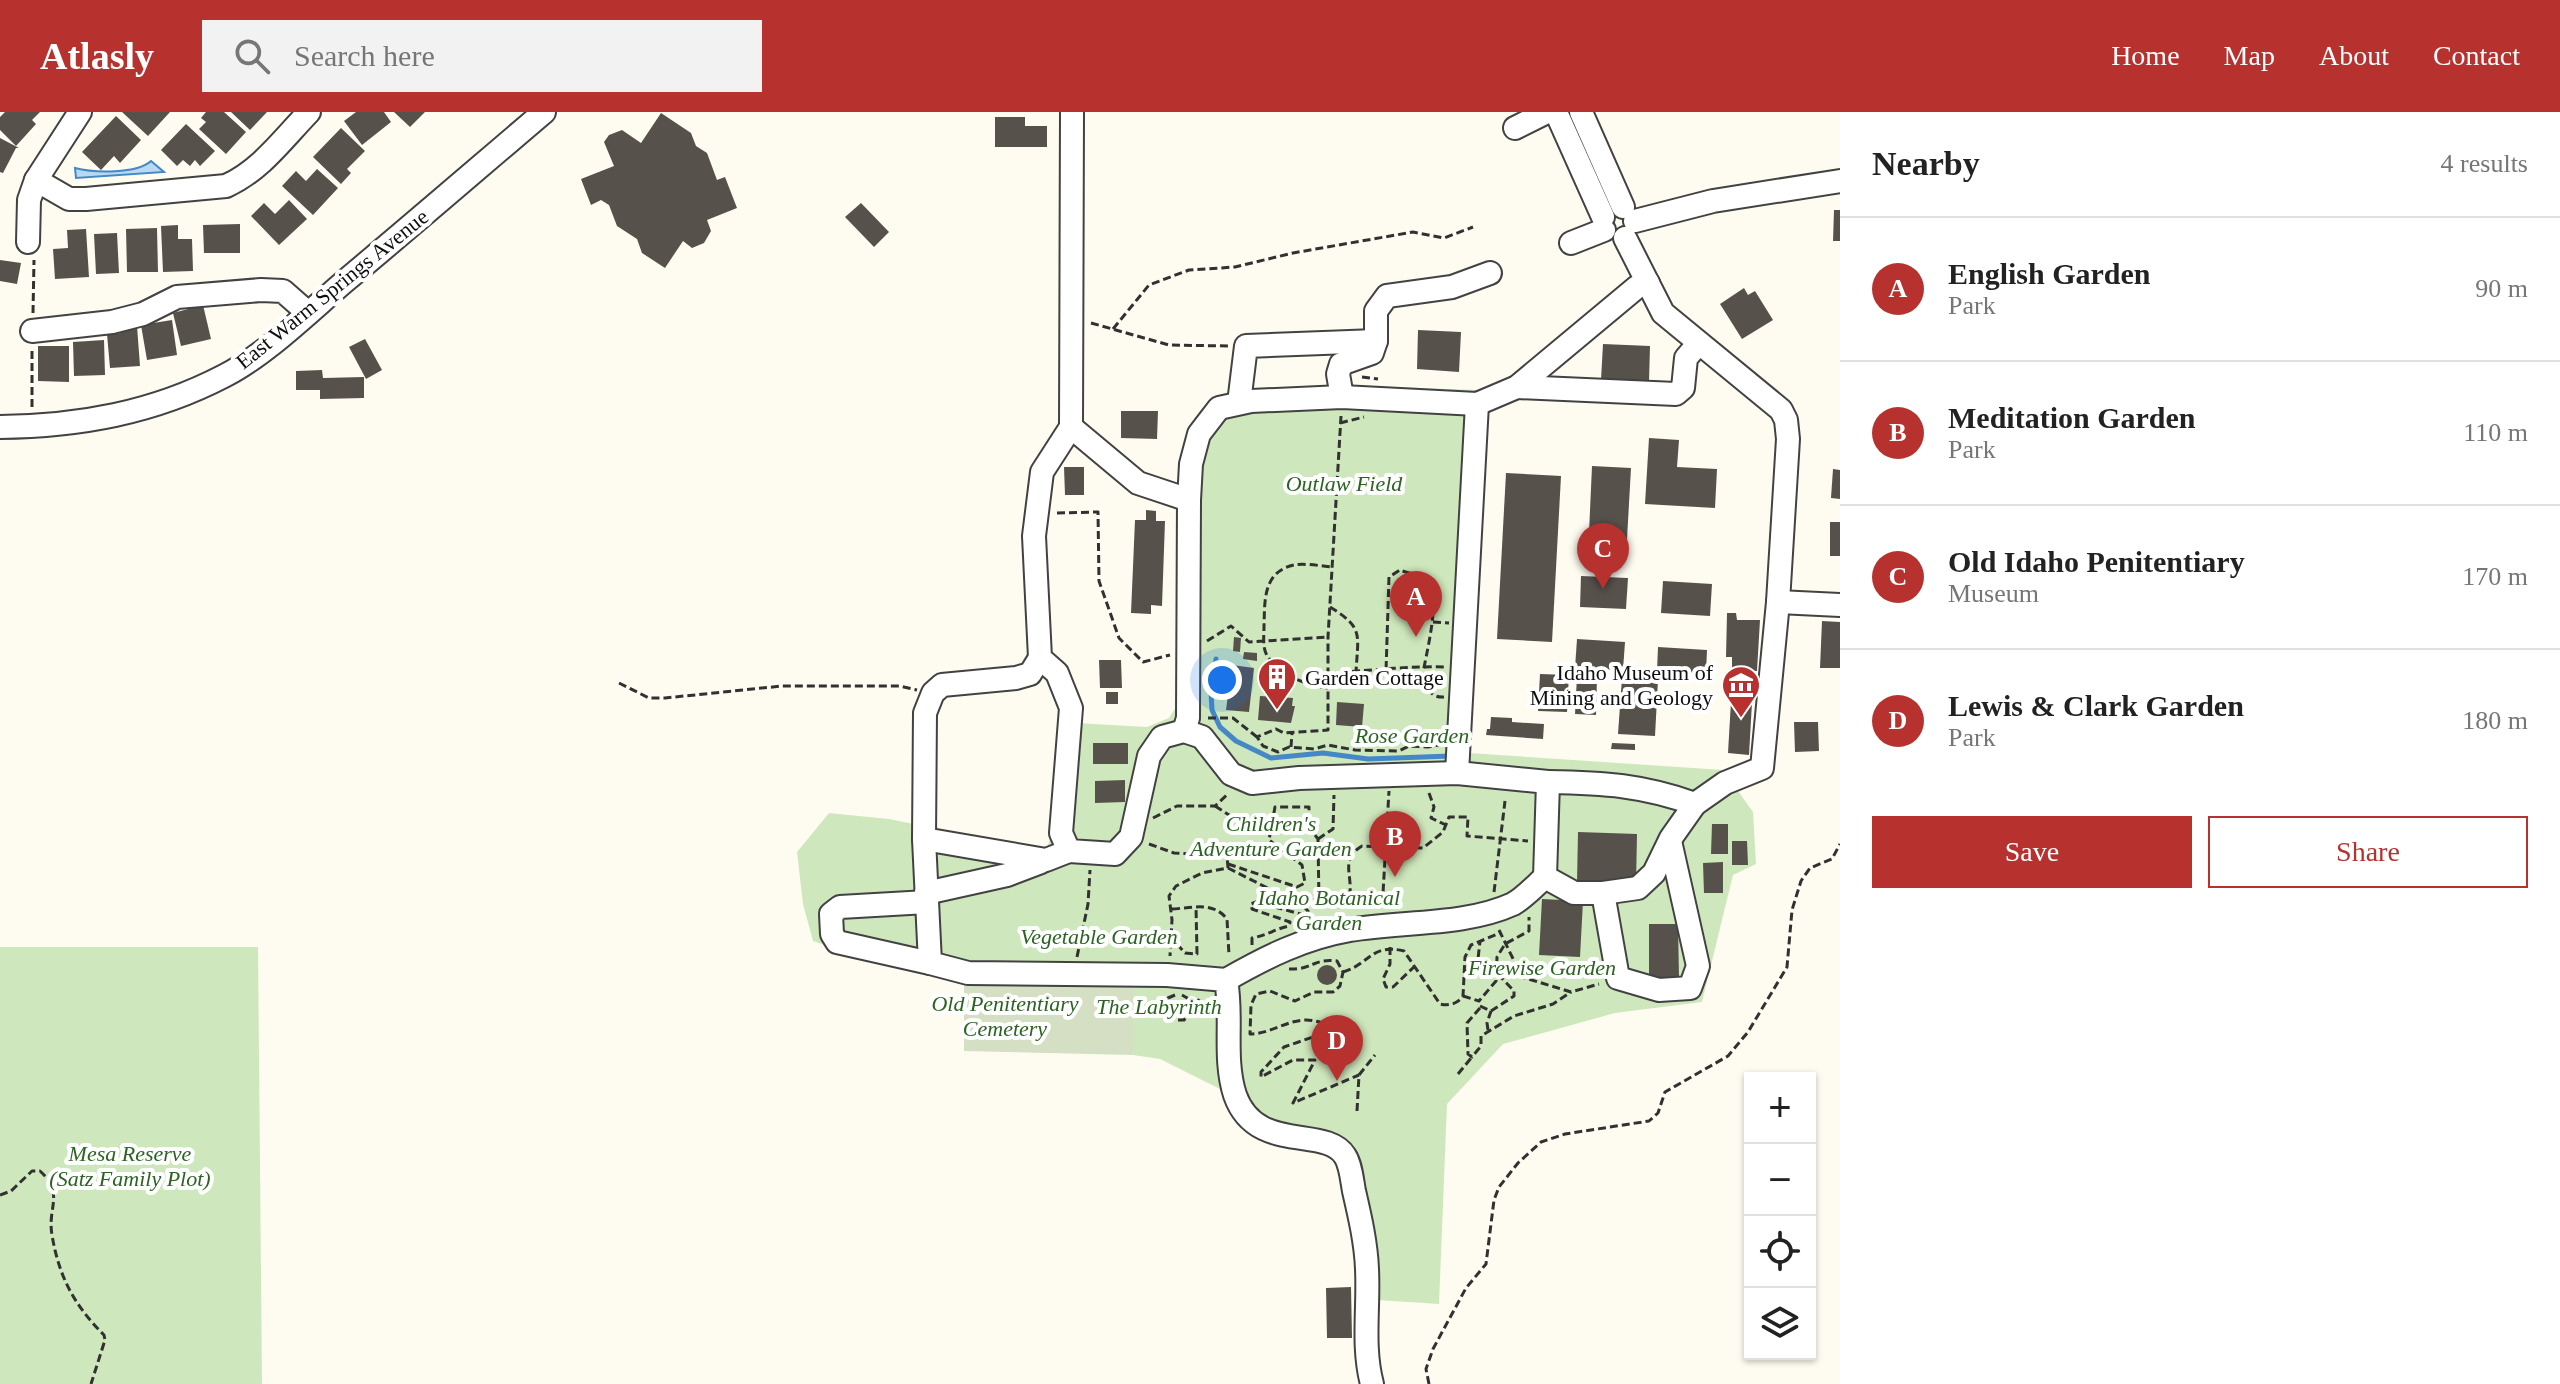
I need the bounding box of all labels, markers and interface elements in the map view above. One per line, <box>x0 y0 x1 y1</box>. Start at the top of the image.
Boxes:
search box <box>202 20 762 92</box>
icon: search <box>230 34 274 78</box>
text: Atlasly <box>40 35 154 77</box>
text: Search here <box>294 39 435 72</box>
text: Home <box>2111 40 2180 71</box>
text: Map <box>2224 40 2275 71</box>
text: About <box>2319 40 2389 71</box>
text: Contact <box>2433 40 2520 71</box>
text: Nearby <box>1872 145 1980 182</box>
text: 4 results <box>2441 149 2528 178</box>
street label: East Warm Springs Avenue <box>231 204 433 374</box>
text: English Garden <box>1948 257 2151 290</box>
text: A <box>1889 274 1907 303</box>
text: 90 m <box>2475 274 2528 303</box>
text: Park <box>1948 291 1996 320</box>
text: Meditation Garden <box>1948 401 2196 434</box>
text: B <box>1889 418 1907 447</box>
text: 110 m <box>2463 418 2528 447</box>
text: Park <box>1948 435 1996 464</box>
park label: Outlaw Field <box>1286 471 1403 496</box>
pin: C <box>1577 523 1629 589</box>
text: Old Idaho Penitentiary <box>1948 545 2245 578</box>
text: C <box>1889 562 1907 591</box>
text: 170 m <box>2462 562 2528 591</box>
pin: A <box>1390 571 1442 637</box>
text: Museum <box>1948 579 2039 608</box>
building icon: Garden Cottage <box>1256 656 1298 711</box>
your location <box>1202 660 1242 700</box>
place label: Idaho Museum of Mining and Geology <box>1530 660 1714 710</box>
museum icon: Idaho Museum of Mining and Geology <box>1720 664 1762 719</box>
place label: Garden Cottage <box>1305 665 1444 690</box>
text: Lewis & Clark Garden <box>1948 689 2244 722</box>
text: D <box>1889 706 1907 735</box>
text: 180 m <box>2462 706 2528 735</box>
park label: Rose Garden <box>1354 723 1469 748</box>
text: Park <box>1948 723 1996 752</box>
park label: Children's Adventure Garden <box>1188 811 1352 861</box>
pin: B <box>1369 811 1421 877</box>
button: Save <box>1872 816 2192 888</box>
button: Share <box>2208 816 2528 888</box>
park label: Idaho Botanical Garden <box>1257 885 1400 935</box>
park label: Vegetable Garden <box>1020 924 1178 949</box>
park label: Firewise Garden <box>1467 955 1616 980</box>
park label: Old Penitentiary Cemetery <box>931 991 1079 1041</box>
park label: The Labyrinth <box>1096 994 1222 1019</box>
pin: D <box>1311 1015 1363 1081</box>
map controls <box>1744 1072 1816 1360</box>
button: + <box>1744 1072 1816 1144</box>
park label: Mesa Reserve (Satz Family Plot) <box>49 1141 211 1191</box>
button: − <box>1744 1144 1816 1216</box>
button: locate <box>1744 1216 1816 1288</box>
button: layers <box>1744 1288 1816 1360</box>

